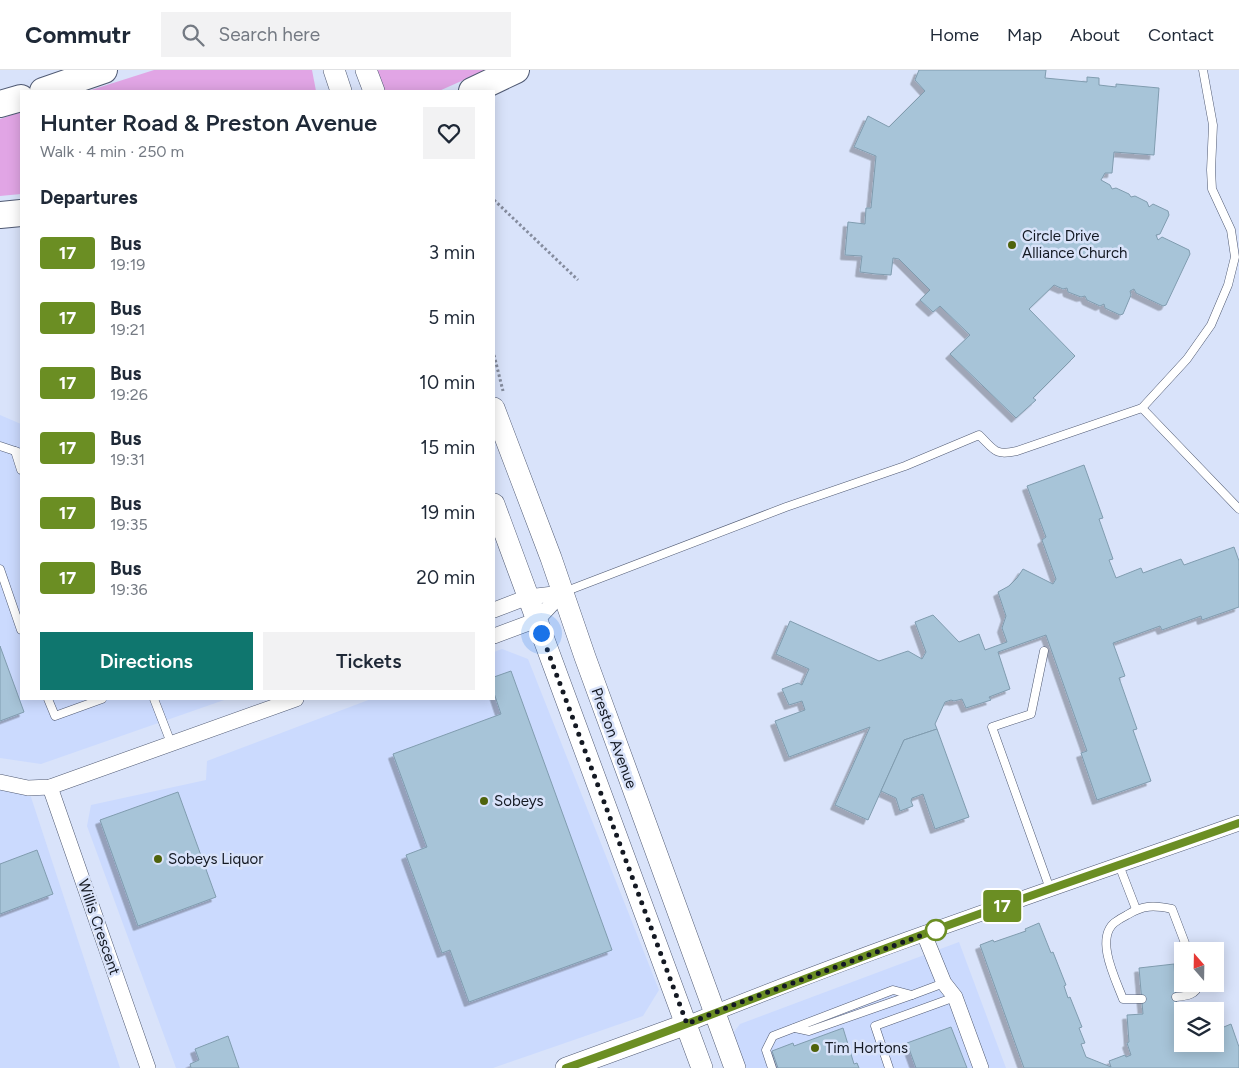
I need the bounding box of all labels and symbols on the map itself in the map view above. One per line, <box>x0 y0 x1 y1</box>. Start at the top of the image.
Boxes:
place label: Circle Drive Alliance Church <box>1022 227 1127 262</box>
marker: Circle Drive Alliance Church <box>1006 239 1018 251</box>
your location <box>529 621 554 646</box>
street label: Preston Avenue <box>587 685 641 791</box>
place label: Sobeys <box>494 792 544 810</box>
marker: Sobeys <box>478 795 490 807</box>
place label: Sobeys Liquor <box>168 850 263 868</box>
marker: Sobeys Liquor <box>152 853 164 865</box>
street label: Willis Crescent <box>74 877 124 978</box>
line badge: 17 <box>980 890 1024 922</box>
unlabelled marker <box>925 919 947 941</box>
north arrow <box>1174 942 1224 992</box>
place label: Tim Hortons <box>825 1039 908 1057</box>
marker: Tim Hortons <box>809 1042 821 1054</box>

